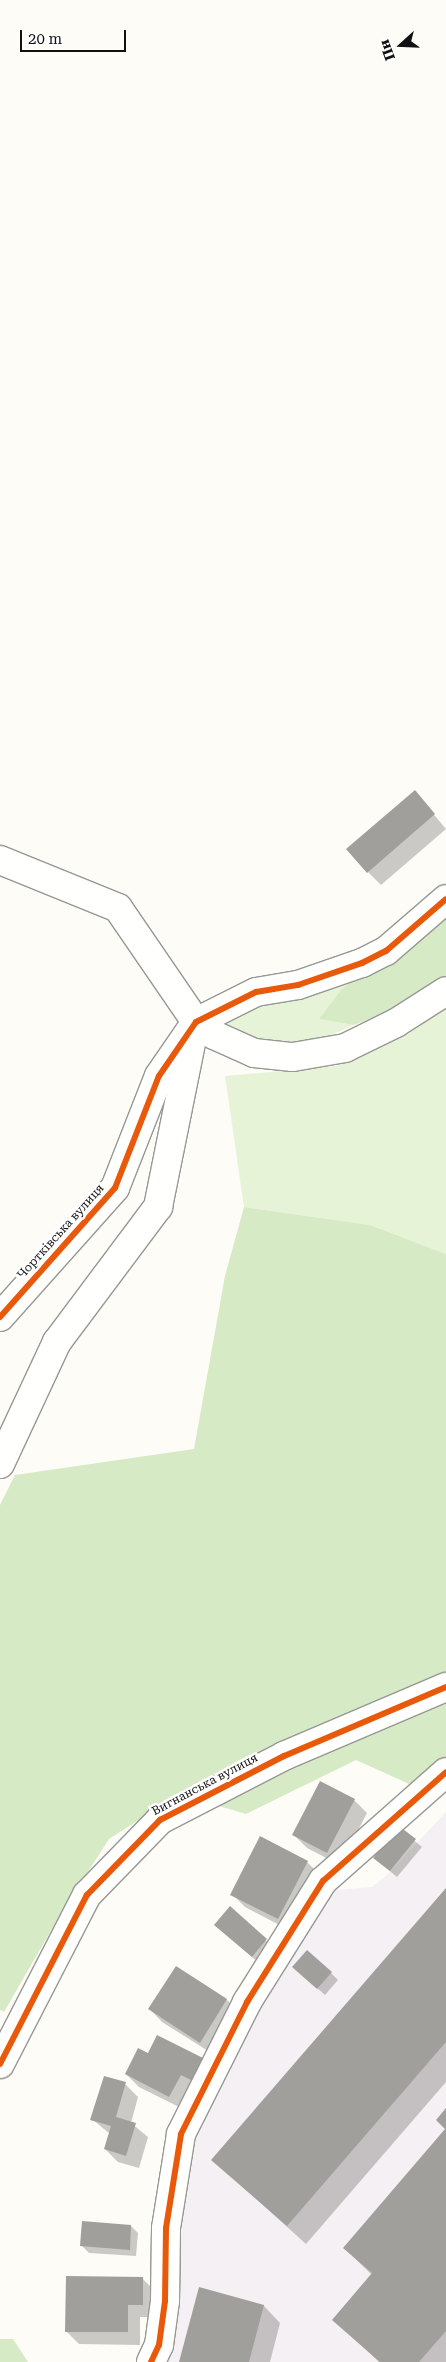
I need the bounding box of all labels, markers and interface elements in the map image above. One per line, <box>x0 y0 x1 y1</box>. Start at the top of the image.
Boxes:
scale bar <box>22 20 129 52</box>
north arrow <box>376 20 426 70</box>
text: 20 m <box>28 30 62 48</box>
text: Пн <box>376 38 398 63</box>
street label: Чортківська вулиця <box>15 1181 107 1283</box>
street label: Вигнанська вулиця <box>150 1751 260 1819</box>

